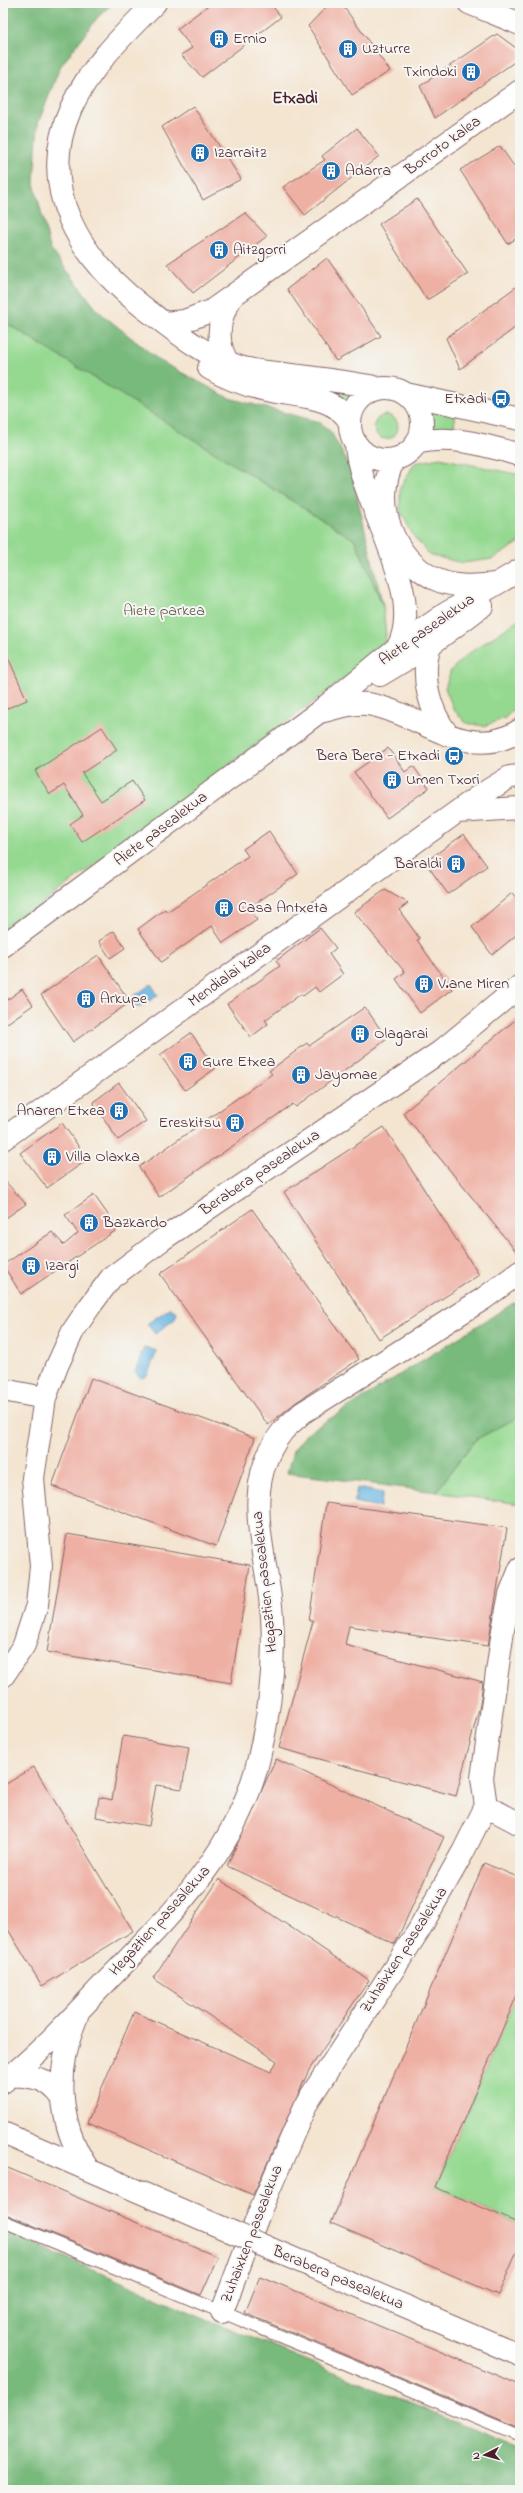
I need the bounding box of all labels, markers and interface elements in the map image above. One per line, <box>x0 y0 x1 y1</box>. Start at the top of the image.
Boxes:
place label: Ernio <box>233 27 267 51</box>
building icon: Ernio <box>208 28 230 50</box>
place label: Uzturre <box>362 37 411 61</box>
building icon: Uzturre <box>337 38 359 60</box>
place label: Txindoki <box>403 60 457 84</box>
building icon: Txindoki <box>460 61 482 83</box>
district label: Etxadi <box>272 86 318 111</box>
street label: Borroto kalea <box>399 110 486 183</box>
place label: Izarraitz <box>214 141 267 165</box>
building icon: Izarraitz <box>189 142 211 164</box>
place label: Adarra <box>345 159 391 183</box>
building icon: Adarra <box>320 160 342 182</box>
place label: Aitzgorri <box>233 238 286 262</box>
building icon: Aitzgorri <box>208 239 230 261</box>
place label: Etxadi <box>444 387 487 411</box>
bus stop icon: Etxadi <box>490 388 512 410</box>
street label: Aiete pasealekua <box>374 588 480 672</box>
park label: Aiete parkea <box>123 599 205 623</box>
place label: Bera Bera - Etxadi <box>315 744 440 768</box>
bus stop icon: Bera Bera - Etxadi <box>443 745 465 767</box>
place label: Umen Txori <box>406 768 480 792</box>
building icon: Umen Txori <box>381 769 403 791</box>
street label: Aiete pasealekua <box>109 786 213 872</box>
place label: Baraldi <box>393 852 442 876</box>
building icon: Baraldi <box>445 853 467 875</box>
place label: Casa Antxeta <box>238 896 328 920</box>
building icon: Casa Antxeta <box>213 897 235 919</box>
street label: Mendialai kalea <box>183 937 277 1013</box>
place label: V.ane Miren <box>437 972 509 996</box>
building icon: V.ane Miren <box>413 973 435 995</box>
place label: Arkupe <box>100 987 148 1011</box>
building icon: Arkupe <box>75 988 97 1010</box>
place label: Olagarai <box>374 1022 428 1046</box>
building icon: Olagarai <box>349 1023 371 1045</box>
place label: Gure Etxea <box>202 1050 275 1074</box>
building icon: Gure Etxea <box>177 1051 199 1073</box>
place label: Jayomae <box>315 1063 378 1087</box>
building icon: Jayomae <box>290 1064 312 1086</box>
place label: Anaren Etxea <box>17 1099 105 1123</box>
building icon: Anaren Etxea <box>108 1100 130 1122</box>
place label: Ereskitsu <box>159 1111 221 1135</box>
building icon: Ereskitsu <box>224 1112 246 1134</box>
street label: Berabera pasealekua <box>194 1124 325 1223</box>
place label: Villa Olaxka <box>65 1145 140 1169</box>
building icon: Villa Olaxka <box>41 1146 63 1168</box>
place label: Bazkardo <box>102 1211 167 1235</box>
building icon: Bazkardo <box>78 1212 100 1234</box>
place label: Izargi <box>45 1254 79 1278</box>
building icon: Izargi <box>20 1255 42 1277</box>
street label: Hegaztien pasealekua <box>246 1510 284 1654</box>
street label: Hegaztien pasealekua <box>103 1860 217 1982</box>
street label: Zuhaixken pasealekua <box>354 1882 454 2018</box>
street label: Zuhaixken pasealekua <box>215 2161 289 2307</box>
street label: Berabera pasealekua <box>268 2239 407 2317</box>
north arrow <box>465 2435 505 2475</box>
text: N <box>468 2451 484 2460</box>

